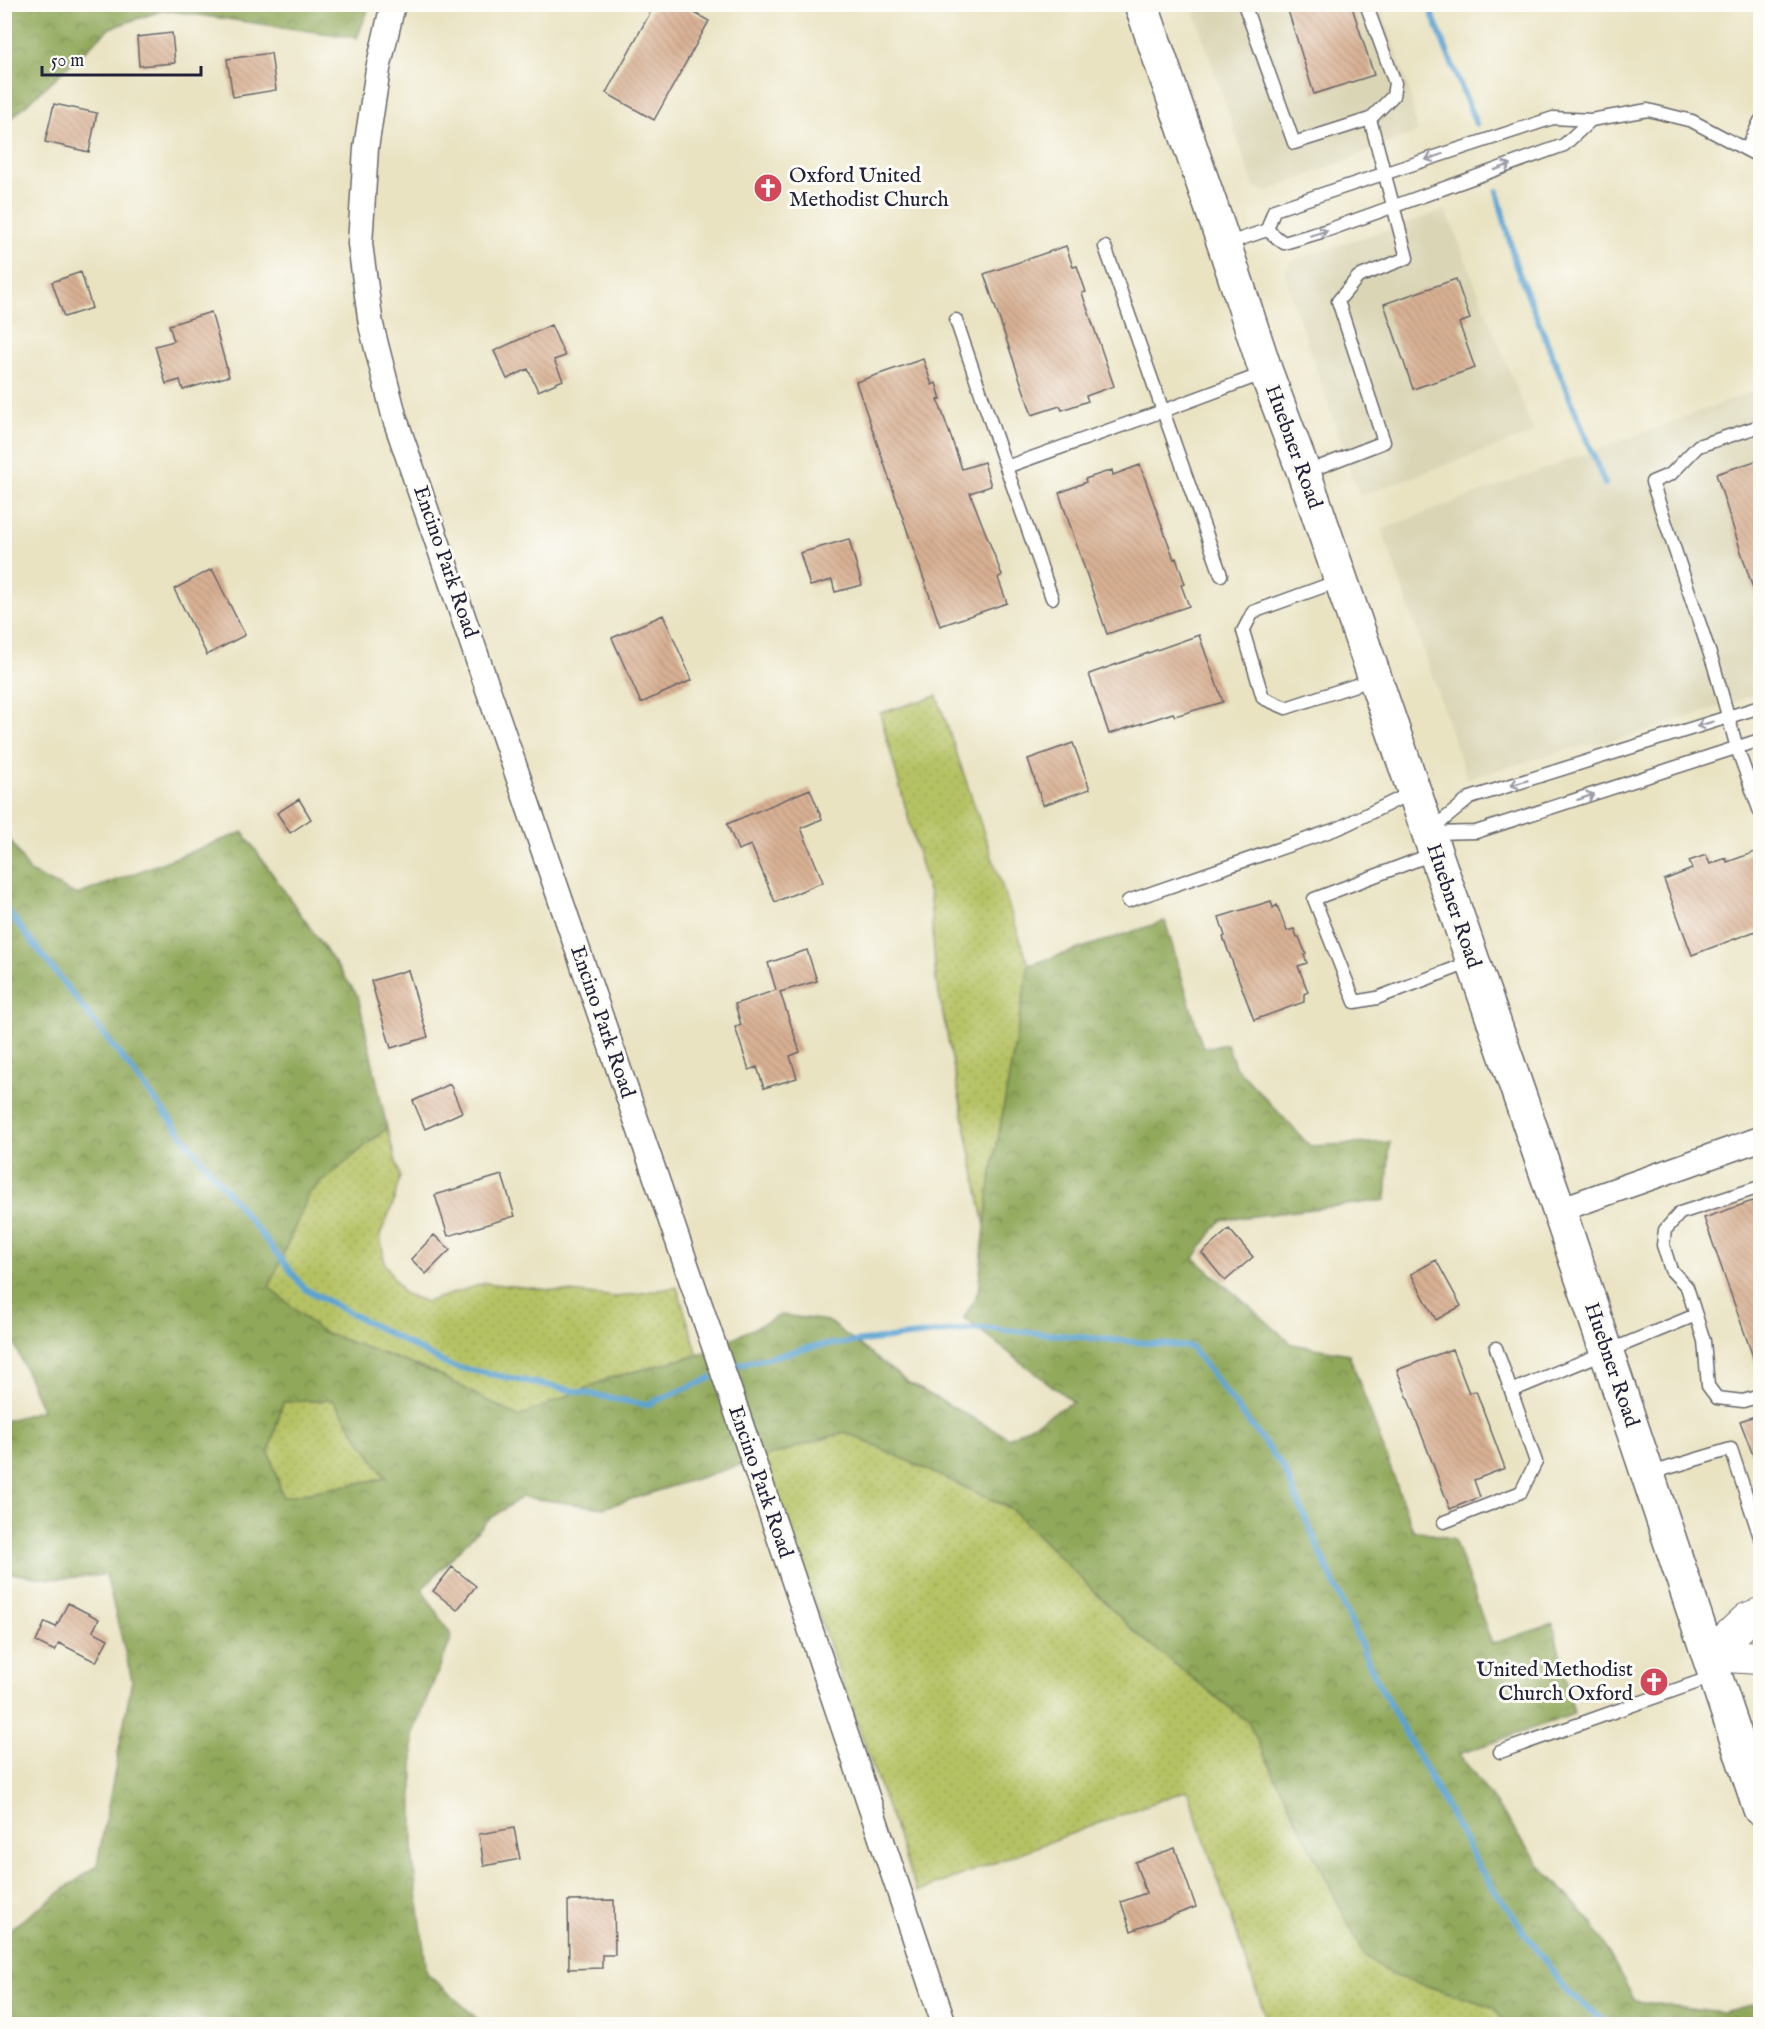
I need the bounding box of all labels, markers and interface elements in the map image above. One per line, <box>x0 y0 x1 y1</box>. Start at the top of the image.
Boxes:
scale bar <box>42 39 201 77</box>
text: 50 m <box>51 50 84 73</box>
one-way arrow <box>1425 152 1444 163</box>
one-way arrow <box>1493 161 1512 172</box>
place label: Oxford United Methodist Church <box>789 163 949 214</box>
church icon: Oxford United Methodist Church <box>752 172 784 204</box>
one-way arrow <box>1309 227 1328 238</box>
street label: Huebner Road <box>1258 381 1328 513</box>
street label: Encino Park Road <box>406 482 484 643</box>
one-way arrow <box>1696 719 1715 730</box>
one-way arrow <box>1510 778 1529 789</box>
one-way arrow <box>1576 790 1595 801</box>
street label: Huebner Road <box>1419 840 1487 973</box>
street label: Encino Park Road <box>563 942 641 1103</box>
street label: Huebner Road <box>1577 1299 1645 1432</box>
street label: Encino Park Road <box>721 1402 799 1563</box>
place label: United Methodist Church Oxford <box>1476 1657 1634 1708</box>
church icon: United Methodist Church Oxford <box>1638 1666 1670 1698</box>

